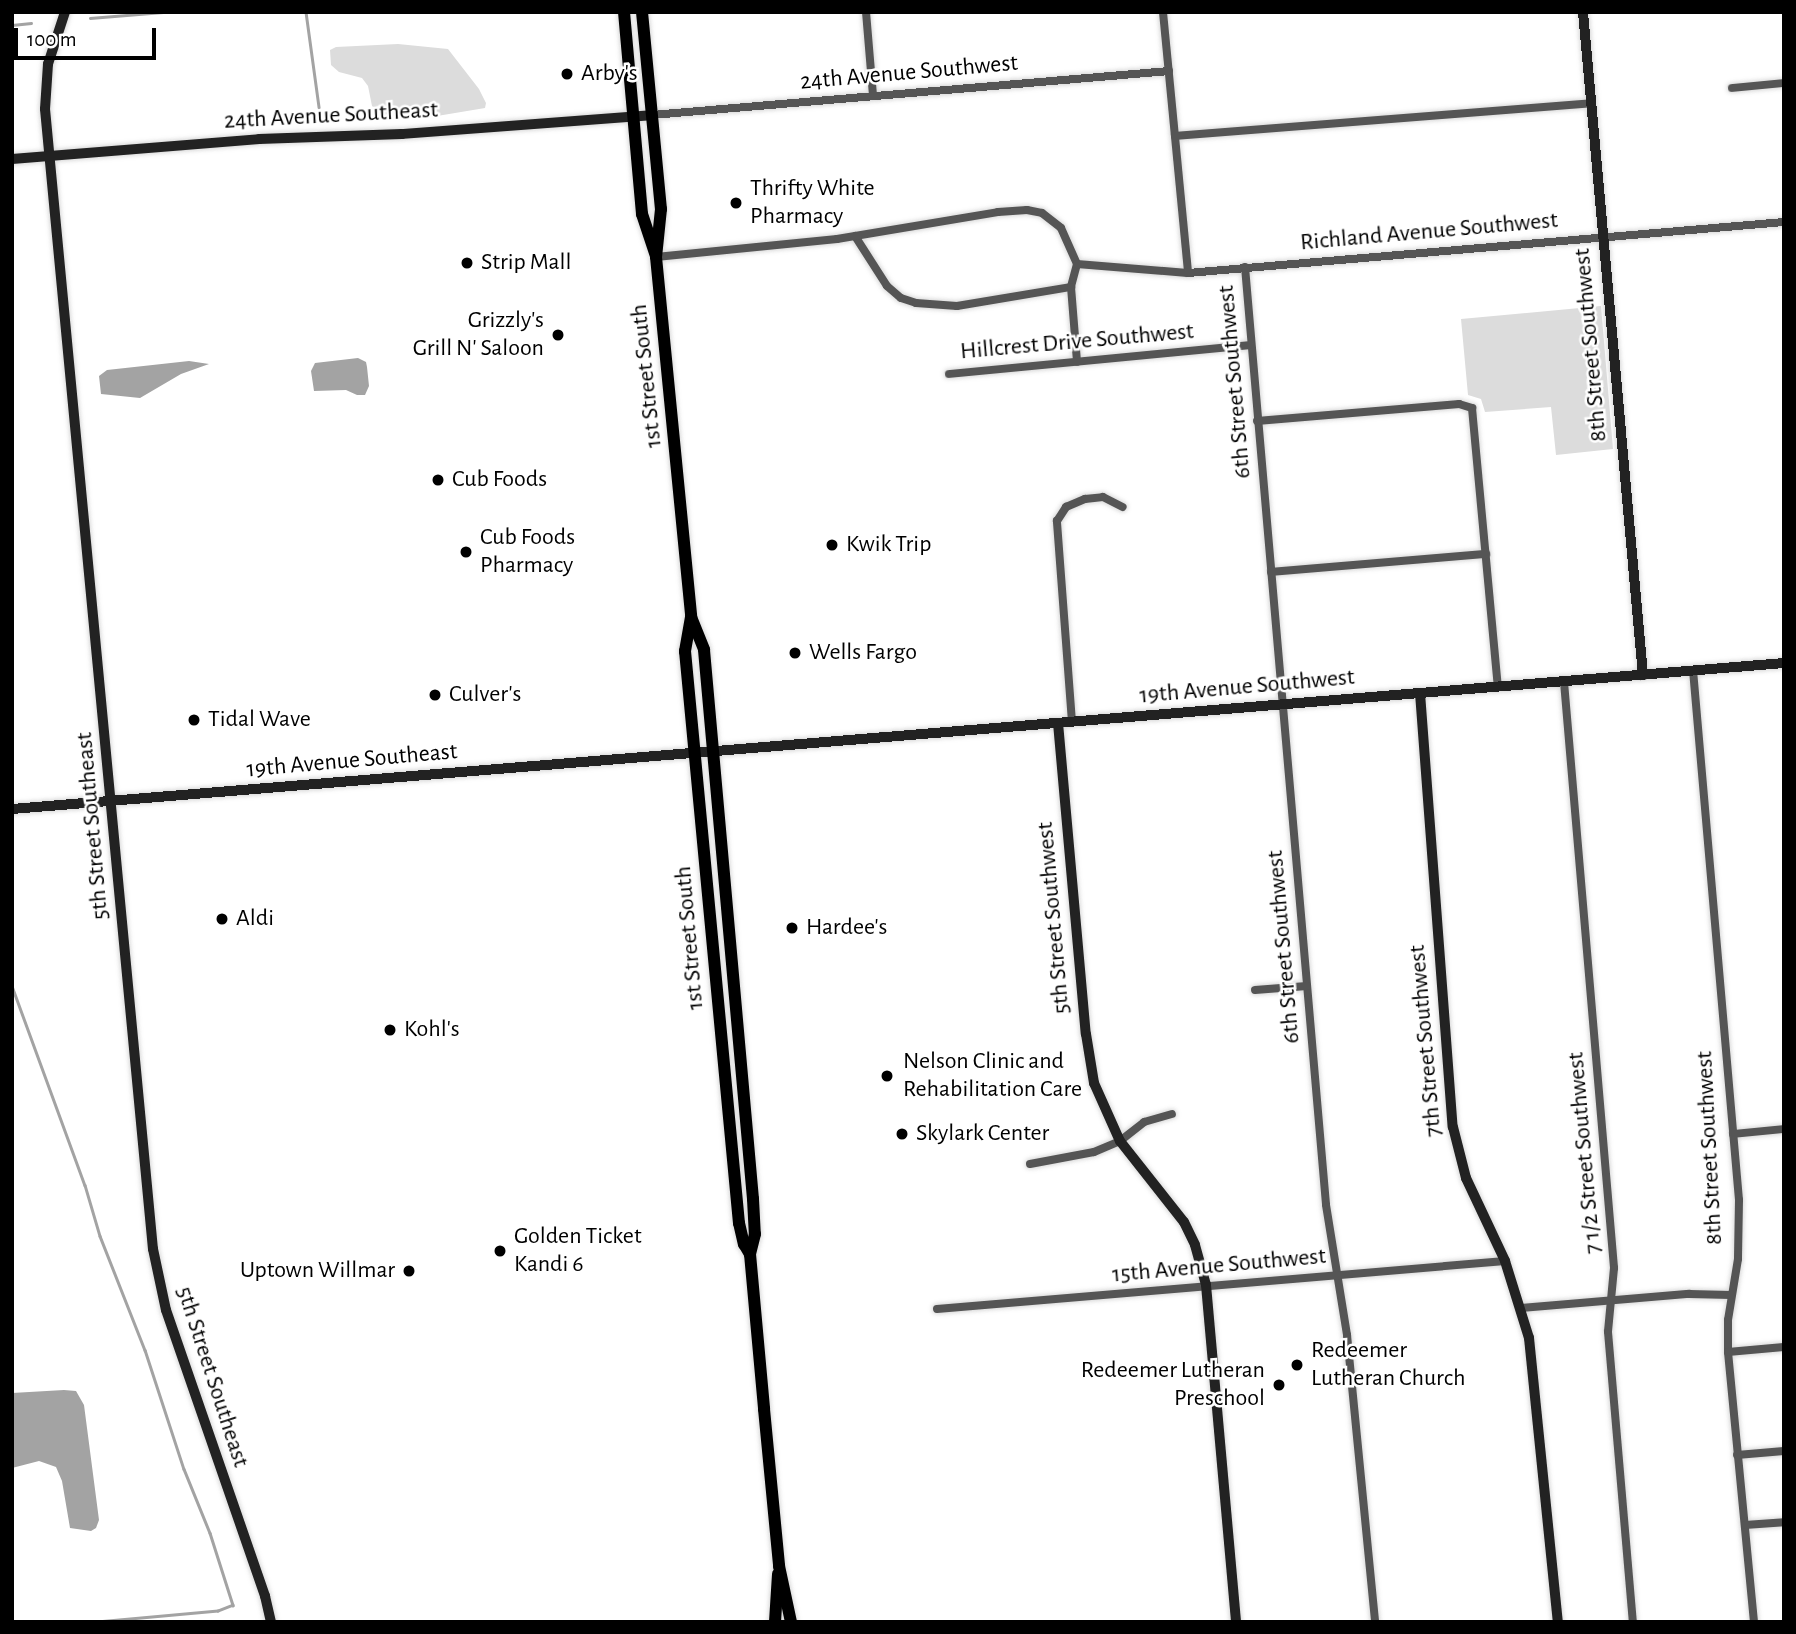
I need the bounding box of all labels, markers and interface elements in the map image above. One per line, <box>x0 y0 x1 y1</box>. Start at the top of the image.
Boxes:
scale bar <box>18 14 159 58</box>
text: 100 m <box>27 29 77 50</box>
street label: 24th Avenue Southwest <box>799 49 1019 97</box>
place label: Arby's <box>581 60 638 88</box>
marker: Arby's <box>559 66 575 82</box>
street label: 24th Avenue Southeast <box>223 96 439 136</box>
place label: Thrifty White Pharmacy <box>750 175 875 231</box>
marker: Thrifty White Pharmacy <box>728 195 744 211</box>
street label: Richland Avenue Southwest <box>1299 206 1559 258</box>
street label: 8th Street Southwest <box>1568 247 1614 443</box>
place label: Strip Mall <box>481 249 571 277</box>
marker: Strip Mall <box>459 255 475 271</box>
street label: 6th Street Southwest <box>1212 284 1258 480</box>
street label: 1st Street South <box>625 303 669 449</box>
place label: Grizzly's Grill N' Saloon <box>413 307 544 363</box>
street label: Hillcrest Drive Southwest <box>959 317 1195 367</box>
marker: Grizzly's Grill N' Saloon <box>550 327 566 343</box>
place label: Cub Foods <box>452 466 547 494</box>
marker: Cub Foods <box>430 472 446 488</box>
place label: Cub Foods Pharmacy <box>480 524 575 580</box>
place label: Kwik Trip <box>846 531 931 559</box>
marker: Kwik Trip <box>824 537 840 553</box>
marker: Cub Foods Pharmacy <box>458 544 474 560</box>
place label: Wells Fargo <box>809 639 917 667</box>
marker: Wells Fargo <box>787 645 803 661</box>
street label: 19th Avenue Southwest <box>1138 663 1356 711</box>
place label: Culver's <box>449 681 521 709</box>
marker: Culver's <box>427 687 443 703</box>
place label: Tidal Wave <box>208 706 311 734</box>
marker: Tidal Wave <box>186 712 202 728</box>
street label: 5th Street Southeast <box>70 731 116 921</box>
street label: 19th Avenue Southeast <box>246 737 458 785</box>
street label: 5th Street Southwest <box>1031 821 1077 1015</box>
street label: 6th Street Southwest <box>1261 849 1307 1045</box>
street label: 1st Street South <box>669 865 711 1011</box>
place label: Aldi <box>236 905 274 933</box>
marker: Aldi <box>214 911 230 927</box>
place label: Hardee's <box>806 914 887 942</box>
marker: Hardee's <box>784 920 800 936</box>
street label: 7th Street Southwest <box>1403 944 1449 1138</box>
place label: Kohl's <box>404 1016 460 1044</box>
marker: Kohl's <box>382 1022 398 1038</box>
place label: Nelson Clinic and Rehabilitation Care <box>903 1048 1082 1104</box>
street label: 8th Street Southwest <box>1691 1050 1729 1246</box>
street label: 7 1/2 Street Southwest <box>1562 1051 1608 1255</box>
marker: Nelson Clinic and Rehabilitation Care <box>877 1066 897 1086</box>
place label: Skylark Center <box>916 1120 1049 1148</box>
marker: Skylark Center <box>894 1126 910 1142</box>
place label: Golden Ticket Kandi 6 <box>514 1223 642 1279</box>
street label: 15th Avenue Southwest <box>1111 1242 1327 1290</box>
marker: Golden Ticket Kandi 6 <box>492 1243 508 1259</box>
place label: Uptown Willmar <box>240 1257 395 1285</box>
marker: Uptown Willmar <box>401 1263 417 1279</box>
street label: 5th Street Southeast <box>169 1283 255 1471</box>
place label: Redeemer Lutheran Church <box>1311 1337 1466 1393</box>
place label: Redeemer Lutheran Preschool <box>1081 1357 1265 1413</box>
marker: Redeemer Lutheran Church <box>1289 1357 1305 1373</box>
marker: Redeemer Lutheran Preschool <box>1271 1377 1287 1393</box>

